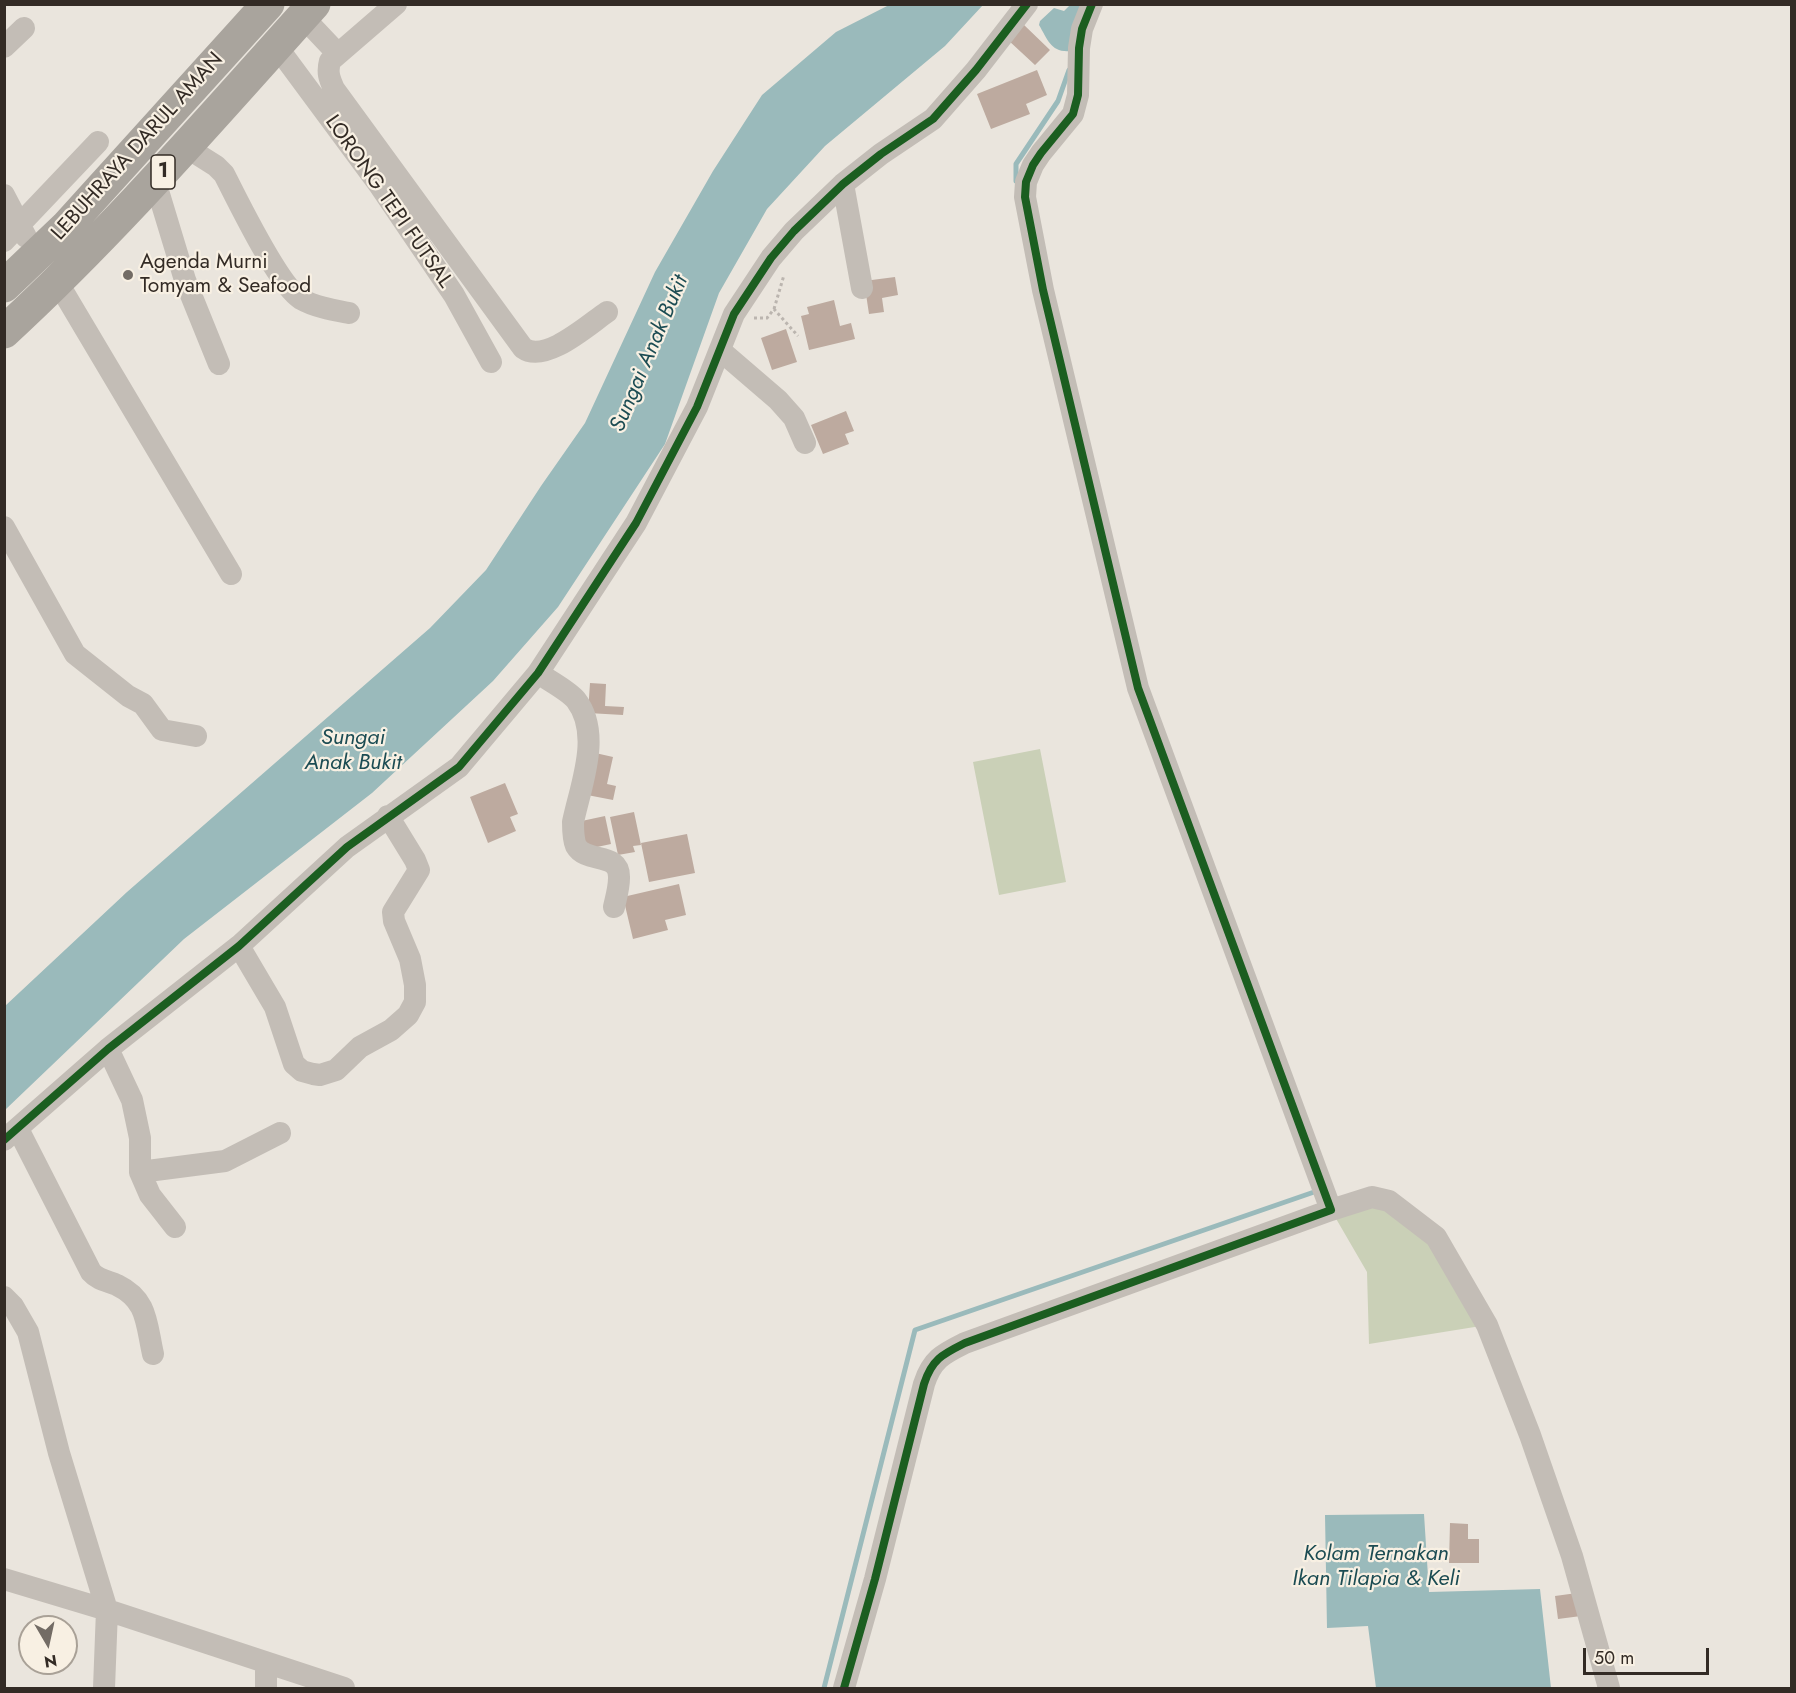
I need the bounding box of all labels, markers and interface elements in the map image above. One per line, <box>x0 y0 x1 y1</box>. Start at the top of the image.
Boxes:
street label: LEBUHRAYA DARUL AMAN <box>47 48 229 246</box>
street label: LORONG TEPI FUTSAL <box>319 111 457 293</box>
road number: 1 <box>151 155 175 189</box>
place label: Agenda Murni Tomyam & Seafood <box>140 250 311 300</box>
marker: Agenda Murni Tomyam & Seafood <box>121 268 135 282</box>
water label: Sungai Anak Bukit <box>605 272 695 436</box>
water label: Sungai Anak Bukit <box>305 726 401 778</box>
water label: Kolam Ternakan Ikan Tilapia & Keli <box>1292 1542 1460 1594</box>
north arrow <box>18 1615 78 1675</box>
scale bar <box>1586 1636 1712 1674</box>
text: 50 m <box>1594 1645 1634 1671</box>
text: N <box>43 1649 59 1674</box>

